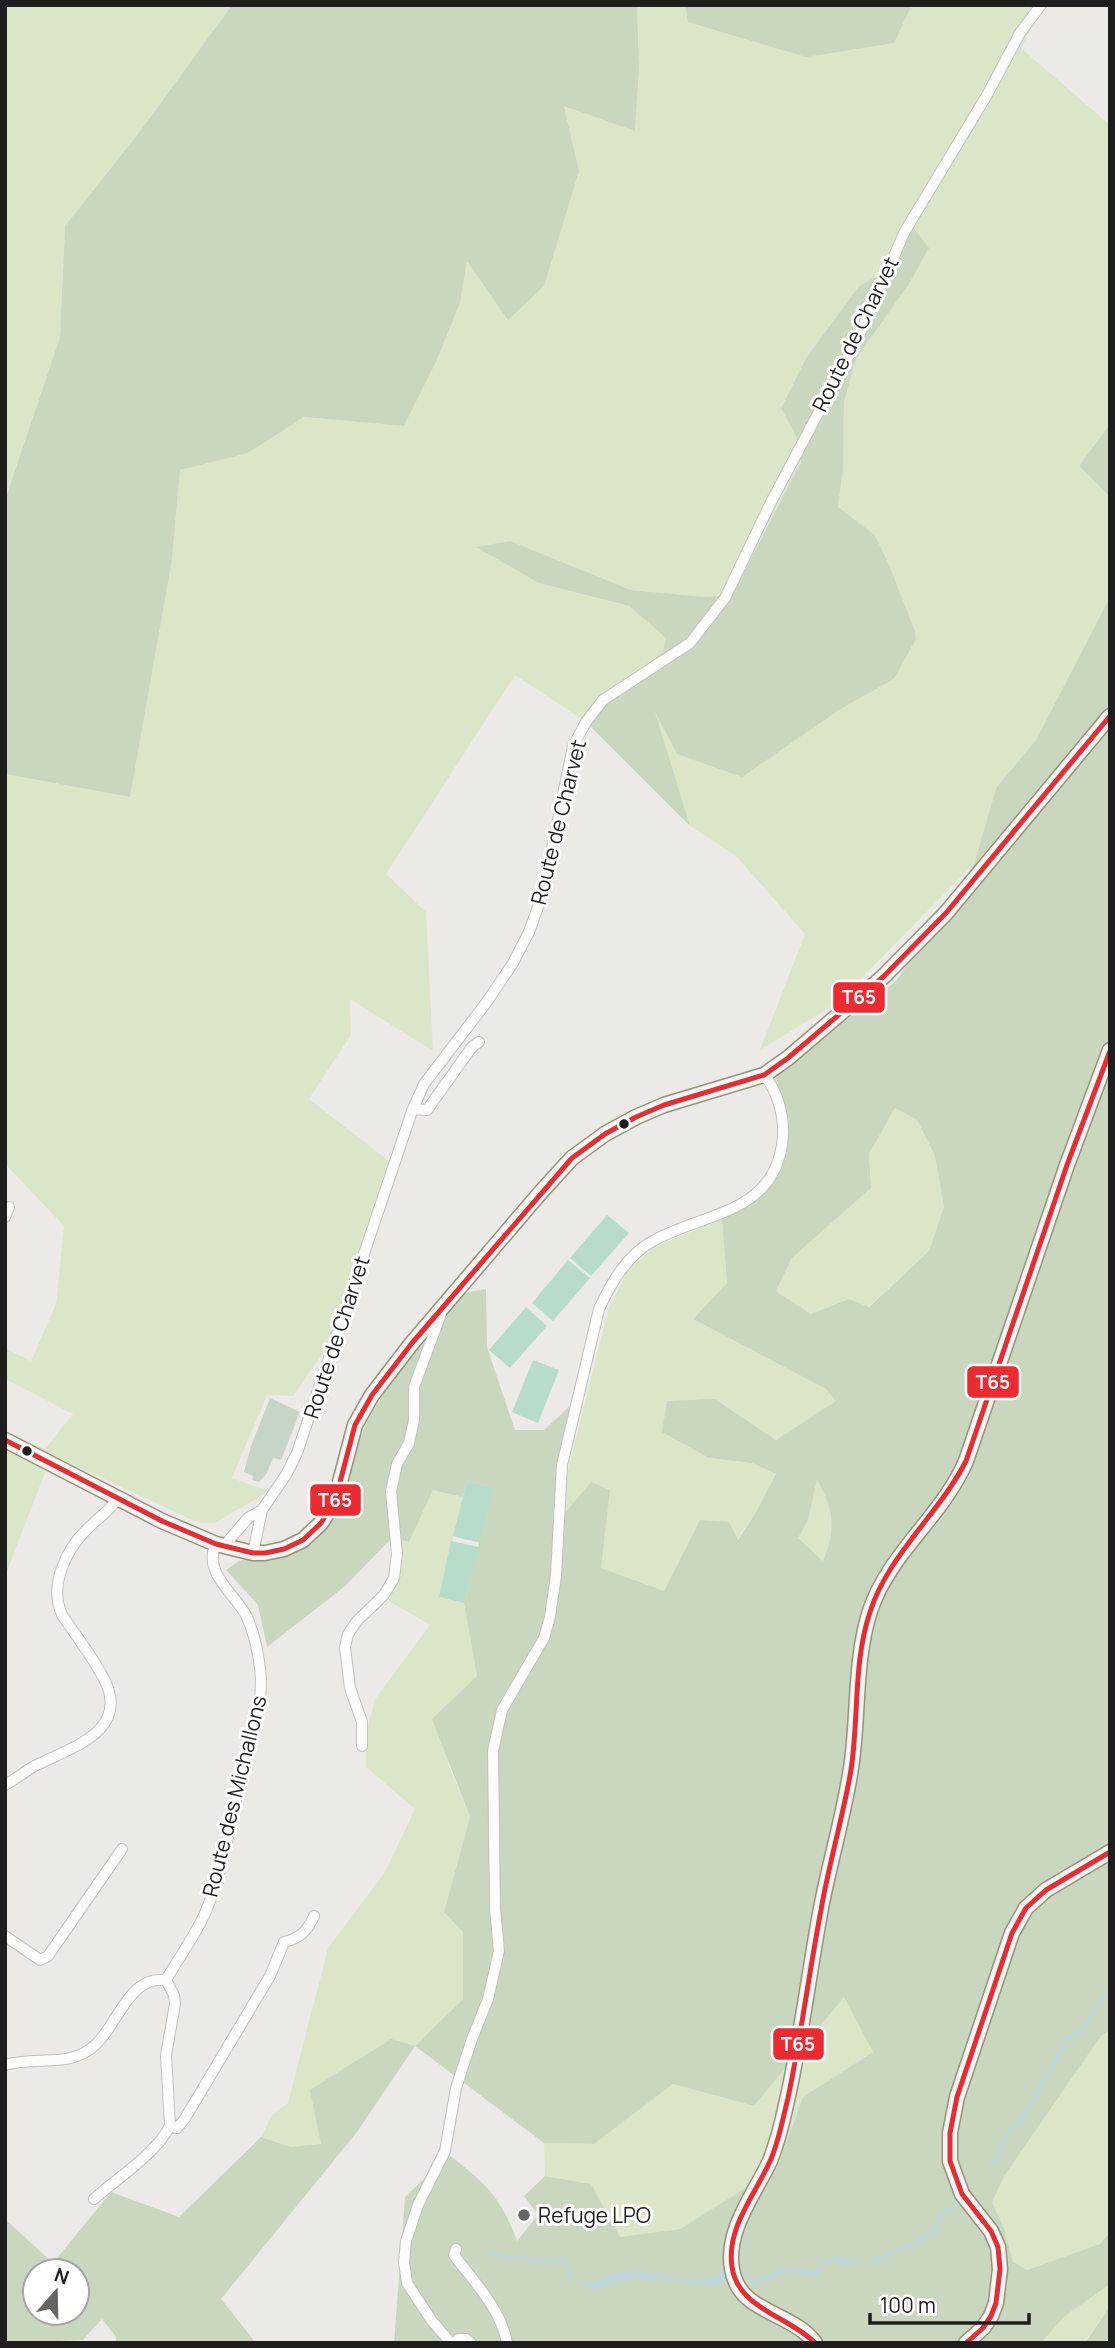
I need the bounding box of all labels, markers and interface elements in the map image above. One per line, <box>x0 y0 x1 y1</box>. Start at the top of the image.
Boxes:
street label: Route de Charvet <box>805 252 905 416</box>
street label: Route de Charvet <box>524 737 592 907</box>
line badge: T65 <box>832 981 886 1014</box>
text: T65 <box>842 984 876 1010</box>
unlabelled marker <box>617 1117 631 1131</box>
street label: Route de Charvet <box>297 1252 375 1422</box>
line badge: T65 <box>966 1365 1020 1399</box>
text: T65 <box>976 1369 1010 1395</box>
unlabelled marker <box>20 1444 34 1458</box>
line badge: T65 <box>309 1483 362 1517</box>
text: T65 <box>318 1487 352 1513</box>
street label: Route des Michallons <box>195 1692 273 1900</box>
line badge: T65 <box>772 2027 825 2061</box>
text: T65 <box>781 2031 815 2057</box>
place label: Refuge LPO <box>538 2201 651 2229</box>
marker: Refuge LPO <box>516 2207 532 2223</box>
north arrow <box>21 2257 91 2327</box>
text: N <box>51 2261 73 2291</box>
scale bar <box>870 2282 1029 2326</box>
text: 100 m <box>880 2291 936 2319</box>

